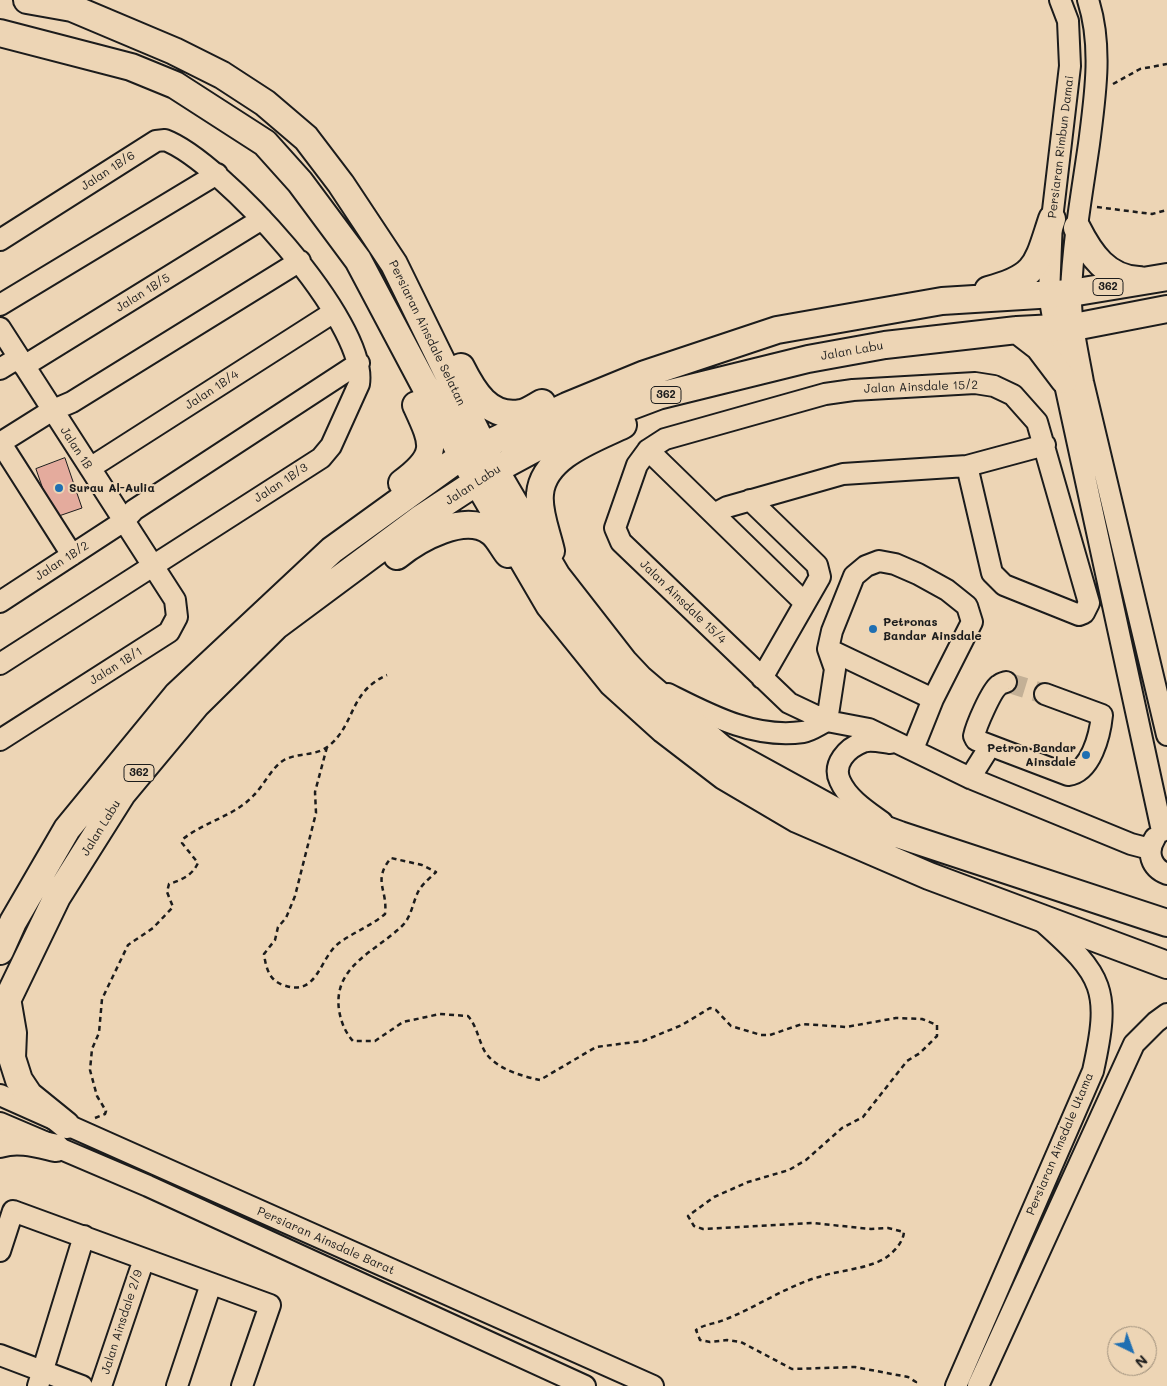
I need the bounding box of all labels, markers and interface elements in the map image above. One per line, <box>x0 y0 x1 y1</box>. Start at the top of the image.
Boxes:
street label: Persiaran Rimbun Damai <box>1045 75 1077 219</box>
street label: Jalan 1B/6 <box>78 148 138 194</box>
street label: Persiaran Ainsdale Selatan <box>386 258 468 408</box>
street label: Jalan 1B/5 <box>113 271 173 315</box>
road number: 362 <box>1093 278 1123 296</box>
street label: Jalan Labu <box>820 338 884 364</box>
street label: Jalan 1B/4 <box>182 367 242 413</box>
street label: Jalan Ainsdale 15/2 <box>864 378 978 396</box>
road number: 362 <box>651 386 681 404</box>
street label: Jalan 1B <box>57 424 95 472</box>
street label: Jalan 1B/3 <box>251 460 311 506</box>
street label: Jalan Labu <box>443 462 503 508</box>
place label: Surau Al-Aulia <box>69 481 155 495</box>
marker: Surau Al-Aulia <box>53 482 65 494</box>
street label: Jalan 1B/2 <box>33 538 91 584</box>
street label: Jalan Ainsdale 15/4 <box>637 557 729 647</box>
place label: Petronas Bandar Ainsdale <box>883 615 982 643</box>
marker: Petronas Bandar Ainsdale <box>867 623 879 635</box>
street label: Jalan 1B/1 <box>87 644 145 688</box>
place label: Petron Bandar Ainsdale <box>987 741 1076 769</box>
marker: Petron Bandar Ainsdale <box>1080 749 1092 761</box>
road number: 362 <box>124 764 154 781</box>
street label: Jalan Labu <box>78 797 124 859</box>
street label: Persiaran Ainsdale Utama <box>1023 1071 1097 1217</box>
street label: Persiaran Ainsdale Barat <box>255 1204 397 1278</box>
street label: Jalan Ainsdale 2/9 <box>98 1268 146 1376</box>
north arrow <box>1107 1326 1157 1376</box>
text: N <box>1131 1351 1152 1372</box>

